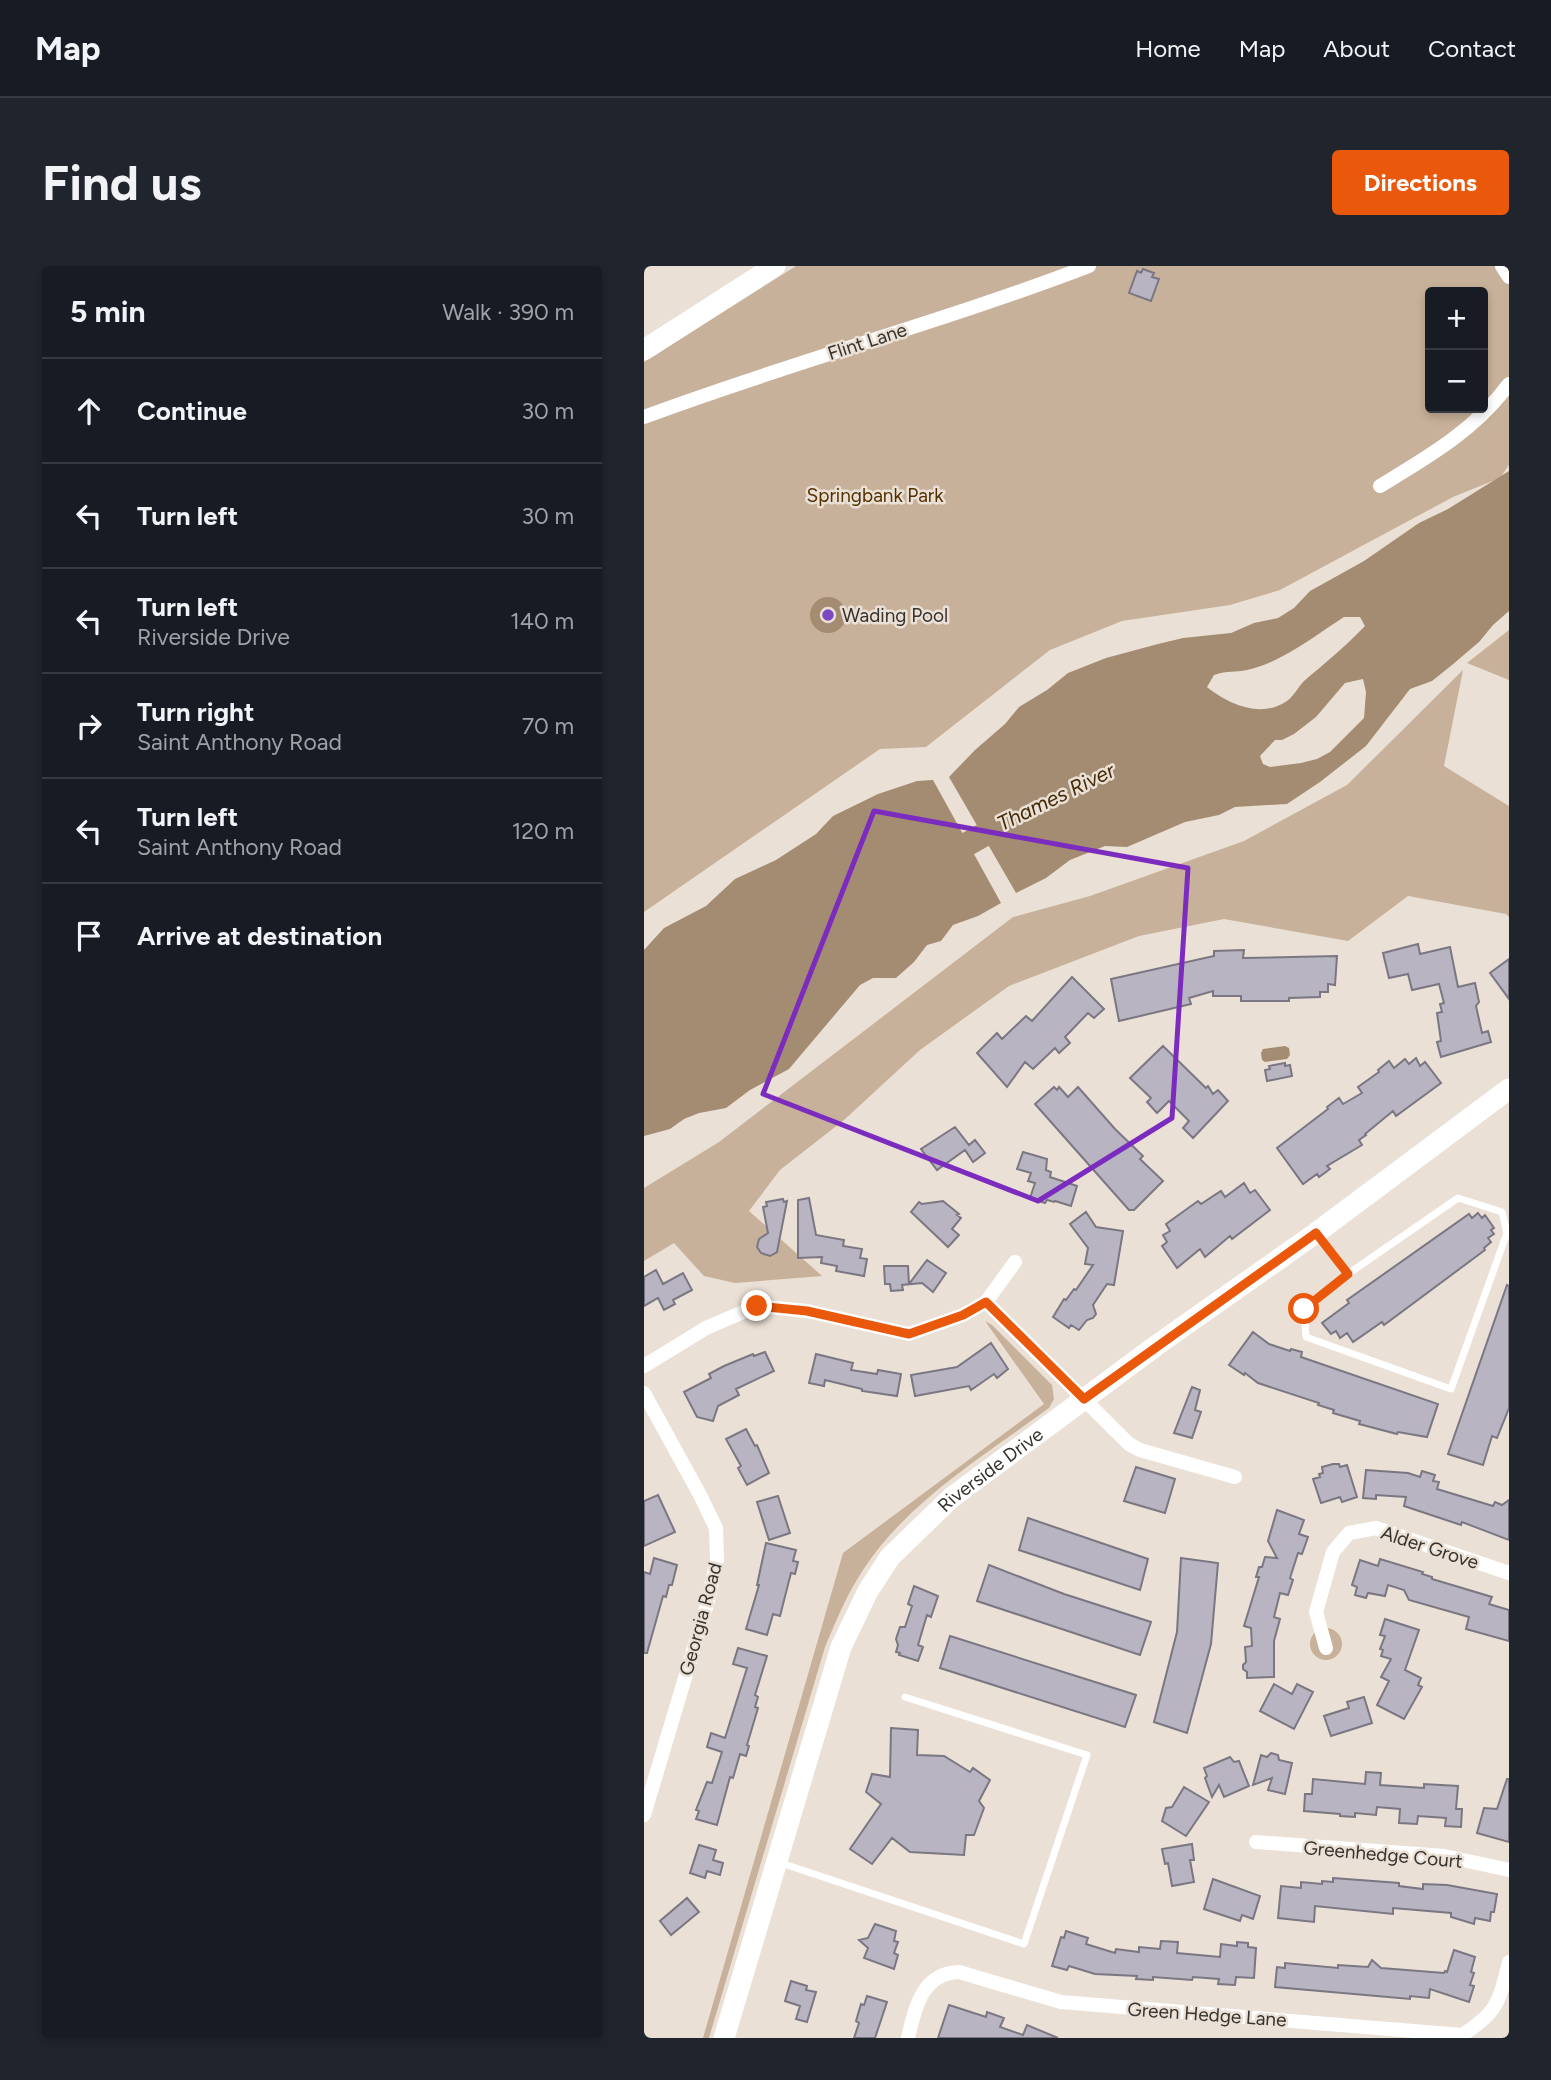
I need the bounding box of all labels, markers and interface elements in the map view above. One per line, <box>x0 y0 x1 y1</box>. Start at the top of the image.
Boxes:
text: Map <box>35 29 101 68</box>
text: Home <box>1135 34 1201 63</box>
text: Map <box>1239 34 1285 63</box>
text: About <box>1323 34 1390 63</box>
text: Contact <box>1428 34 1516 63</box>
button: Directions <box>1332 150 1509 215</box>
text: Find us <box>42 153 201 212</box>
map controls <box>1425 287 1488 413</box>
button: + <box>1425 287 1488 350</box>
text: 5 min <box>70 293 146 330</box>
text: Walk · 390 m <box>442 298 574 326</box>
street label: Flint Lane <box>825 318 910 365</box>
button: − <box>1425 350 1488 413</box>
icon: ahead <box>70 392 108 430</box>
text: Continue <box>137 395 247 427</box>
text: 30 m <box>521 397 574 425</box>
park label: Springbank Park <box>807 484 944 507</box>
icon: left <box>70 497 108 535</box>
text: Turn left <box>137 500 238 532</box>
text: 30 m <box>521 502 574 530</box>
text: Turn left <box>137 591 238 623</box>
icon: left <box>70 602 108 640</box>
place label: Wading Pool <box>842 604 948 627</box>
text: 140 m <box>510 607 574 635</box>
marker: Wading Pool <box>820 607 836 623</box>
text: Riverside Drive <box>137 623 290 651</box>
text: Turn right <box>137 696 254 728</box>
icon: right <box>70 707 108 745</box>
text: 70 m <box>522 712 574 740</box>
text: Saint Anthony Road <box>137 728 342 756</box>
water label: Thames River <box>993 757 1119 836</box>
text: Turn left <box>137 801 238 833</box>
icon: left <box>70 812 108 850</box>
text: 120 m <box>512 817 574 845</box>
text: Saint Anthony Road <box>137 833 342 861</box>
icon: arrive <box>70 917 108 955</box>
text: Arrive at destination <box>137 920 382 952</box>
route end <box>741 1290 772 1321</box>
route start <box>1288 1293 1319 1324</box>
street label: Riverside Drive <box>933 1423 1048 1517</box>
street label: Alder Grove <box>1378 1521 1482 1574</box>
street label: Georgia Road <box>674 1560 727 1678</box>
street label: Greenhedge Court <box>1303 1836 1463 1873</box>
street label: Green Hedge Lane <box>1127 1997 1287 2032</box>

